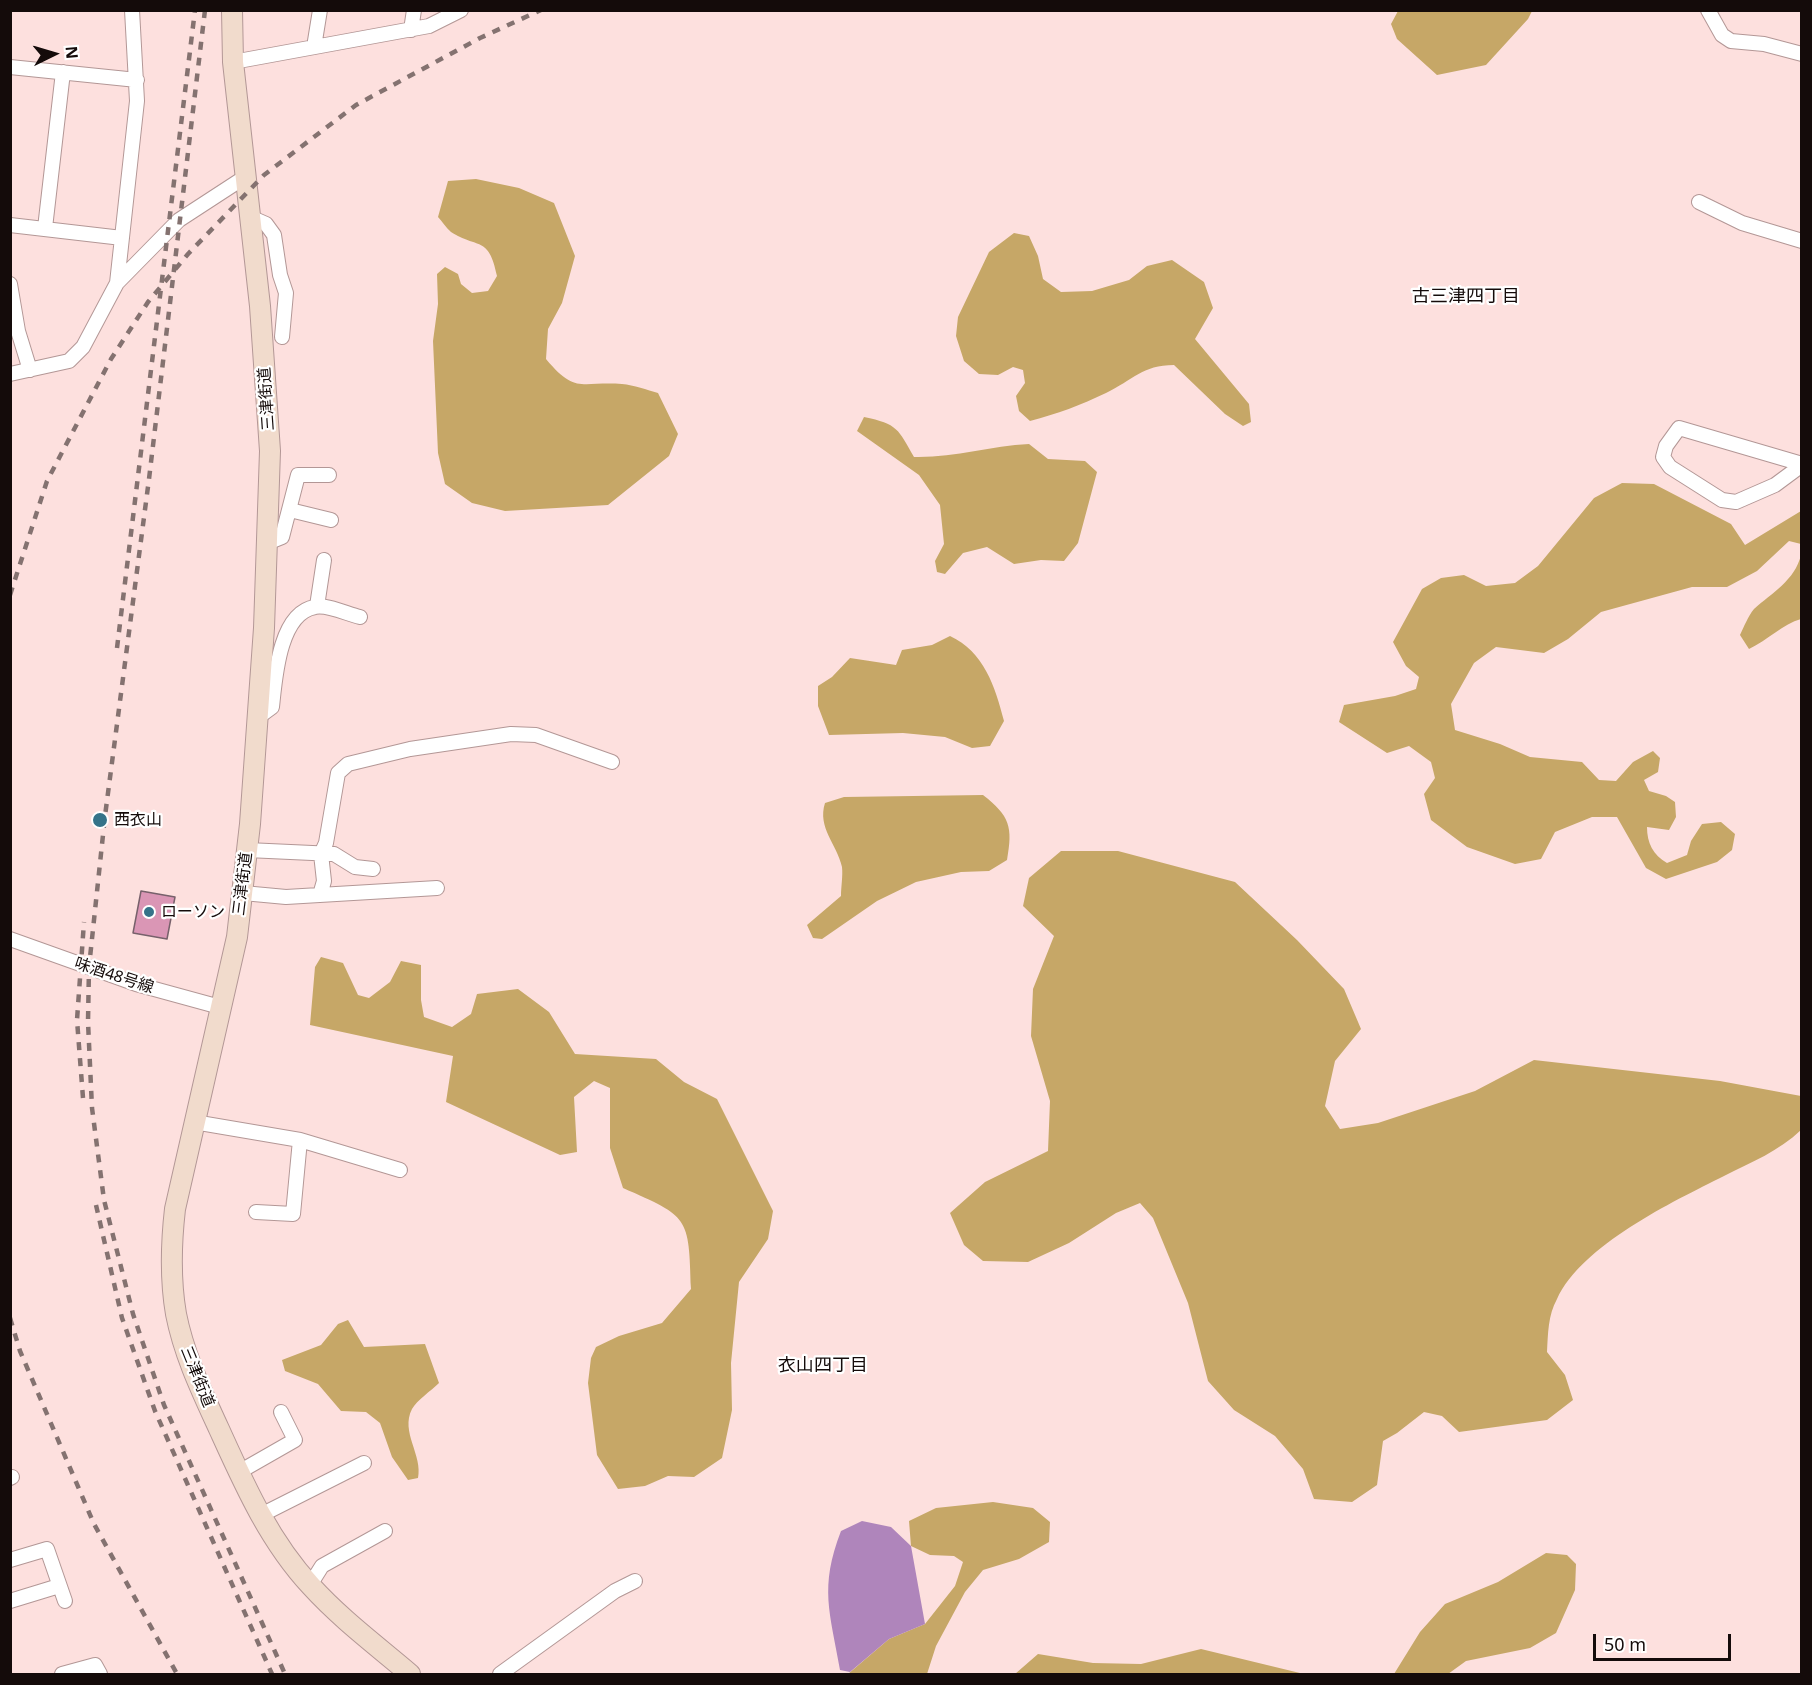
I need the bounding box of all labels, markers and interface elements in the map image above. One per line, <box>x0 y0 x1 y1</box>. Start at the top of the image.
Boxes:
north arrow <box>24 24 84 84</box>
text: N <box>60 45 83 60</box>
district label: 古三津四丁目 <box>1412 286 1520 308</box>
street label: 三津街道 <box>255 366 279 432</box>
place label: 西衣山 <box>114 810 162 830</box>
marker: 西衣山 <box>91 811 109 829</box>
street label: 三津街道 <box>230 851 256 917</box>
place label: ローソン <box>161 902 225 922</box>
marker: ローソン <box>142 905 156 919</box>
street label: 味酒48号線 <box>72 954 156 998</box>
street label: 三津街道 <box>176 1344 218 1410</box>
district label: 衣山四丁目 <box>778 1355 868 1377</box>
scale bar <box>1596 1622 1734 1660</box>
text: 50 m <box>1604 1632 1646 1656</box>

